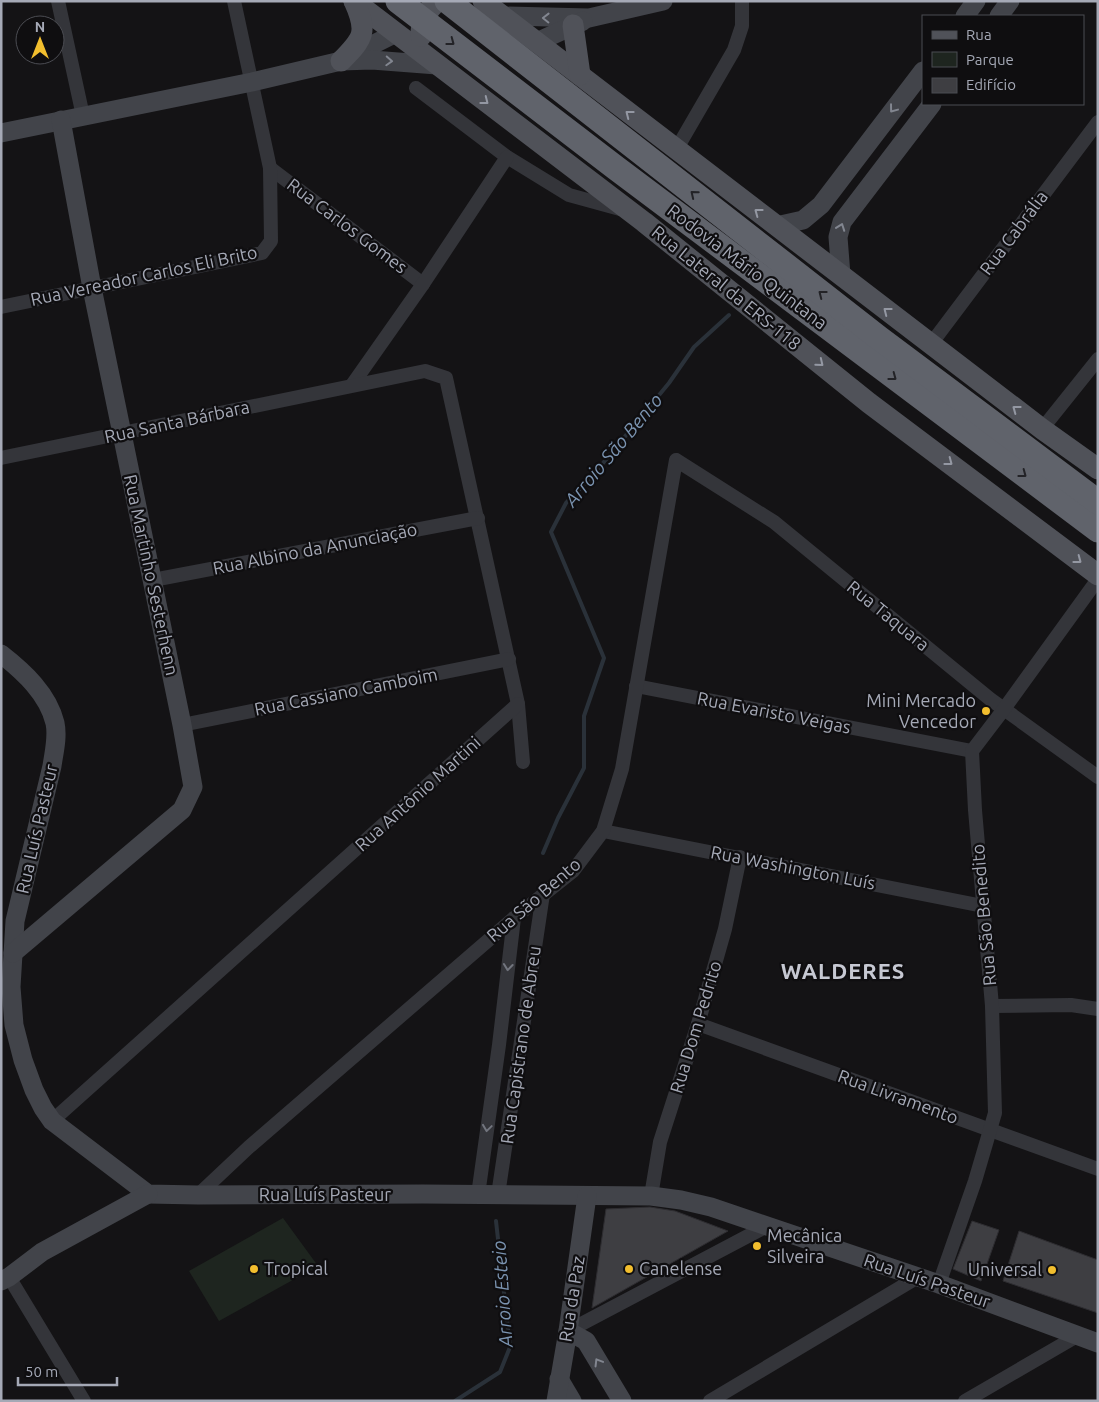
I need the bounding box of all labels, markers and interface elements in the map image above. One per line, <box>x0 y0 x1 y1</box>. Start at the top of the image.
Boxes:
one-way arrow <box>541 13 549 23</box>
north arrow <box>15 15 65 65</box>
legend <box>922 15 1084 105</box>
text: N <box>35 19 45 35</box>
text: Rua <box>966 26 992 43</box>
one-way arrow <box>445 36 454 44</box>
text: Parque <box>966 51 1014 68</box>
one-way arrow <box>385 55 393 66</box>
text: Edifício <box>966 76 1016 93</box>
one-way arrow <box>479 96 488 104</box>
one-way arrow <box>891 103 899 112</box>
one-way arrow <box>626 111 635 119</box>
street label: Rua Carlos Gomes <box>284 174 412 277</box>
street label: Rua Cabrália <box>975 186 1051 278</box>
one-way arrow <box>690 190 699 199</box>
street label: Rodovia Mário Quintana <box>663 200 831 334</box>
one-way arrow <box>754 209 764 218</box>
street label: Rua Lateral da ERS-118 <box>648 221 805 353</box>
one-way arrow <box>835 223 845 232</box>
street label: Rua Vereador Carlos Eli Brito <box>29 241 259 309</box>
one-way arrow <box>819 291 828 299</box>
one-way arrow <box>884 308 893 316</box>
one-way arrow <box>814 358 823 366</box>
one-way arrow <box>887 371 896 379</box>
water label: Arroio São Bento <box>559 389 667 512</box>
street label: Rua Santa Bárbara <box>103 396 251 446</box>
one-way arrow <box>1013 407 1022 415</box>
one-way arrow <box>943 457 952 465</box>
one-way arrow <box>1017 469 1026 477</box>
street label: Rua Martinho Sesterhenn <box>121 472 183 677</box>
street label: Rua Albino da Anunciação <box>211 518 419 578</box>
one-way arrow <box>1072 555 1081 563</box>
street label: Rua Taquara <box>844 576 934 654</box>
street label: Rua Cassiano Camboim <box>253 663 439 719</box>
street label: Rua Evaristo Veigas <box>696 687 853 737</box>
place label: Mini Mercado Vencedor <box>866 690 976 731</box>
marker: Mini Mercado Vencedor <box>980 705 992 717</box>
street label: Rua Antônio Martini <box>351 732 484 855</box>
street label: Rua Luís Pasteur <box>11 762 61 896</box>
street label: Rua Washington Luís <box>709 841 877 893</box>
street label: Rua São Benedito <box>967 843 999 987</box>
street label: Rua São Bento <box>482 853 584 945</box>
street label: Rua Capistrano de Abreu <box>496 945 544 1145</box>
street label: Rua Dom Pedrito <box>665 958 725 1095</box>
district label: WALDERES <box>781 958 905 983</box>
one-way arrow <box>503 963 514 971</box>
street label: Rua Livramento <box>835 1065 961 1127</box>
one-way arrow <box>483 1123 493 1132</box>
street label: Rua Luís Pasteur <box>259 1184 391 1204</box>
place label: Mecânica Silveira <box>767 1225 842 1266</box>
water label: Arroio Esteio <box>487 1240 517 1349</box>
marker: Mecânica Silveira <box>751 1240 763 1252</box>
street label: Rua Luís Pasteur <box>861 1249 993 1311</box>
street label: Rua da Paz <box>554 1254 588 1343</box>
place label: Tropical <box>264 1258 328 1278</box>
place label: Canelense <box>639 1258 722 1278</box>
place label: Universal <box>968 1259 1042 1279</box>
marker: Tropical <box>248 1263 260 1275</box>
marker: Canelense <box>623 1263 635 1275</box>
marker: Universal <box>1046 1264 1058 1276</box>
scale bar <box>18 1354 116 1386</box>
one-way arrow <box>595 1358 605 1367</box>
text: 50 m <box>25 1363 58 1380</box>

